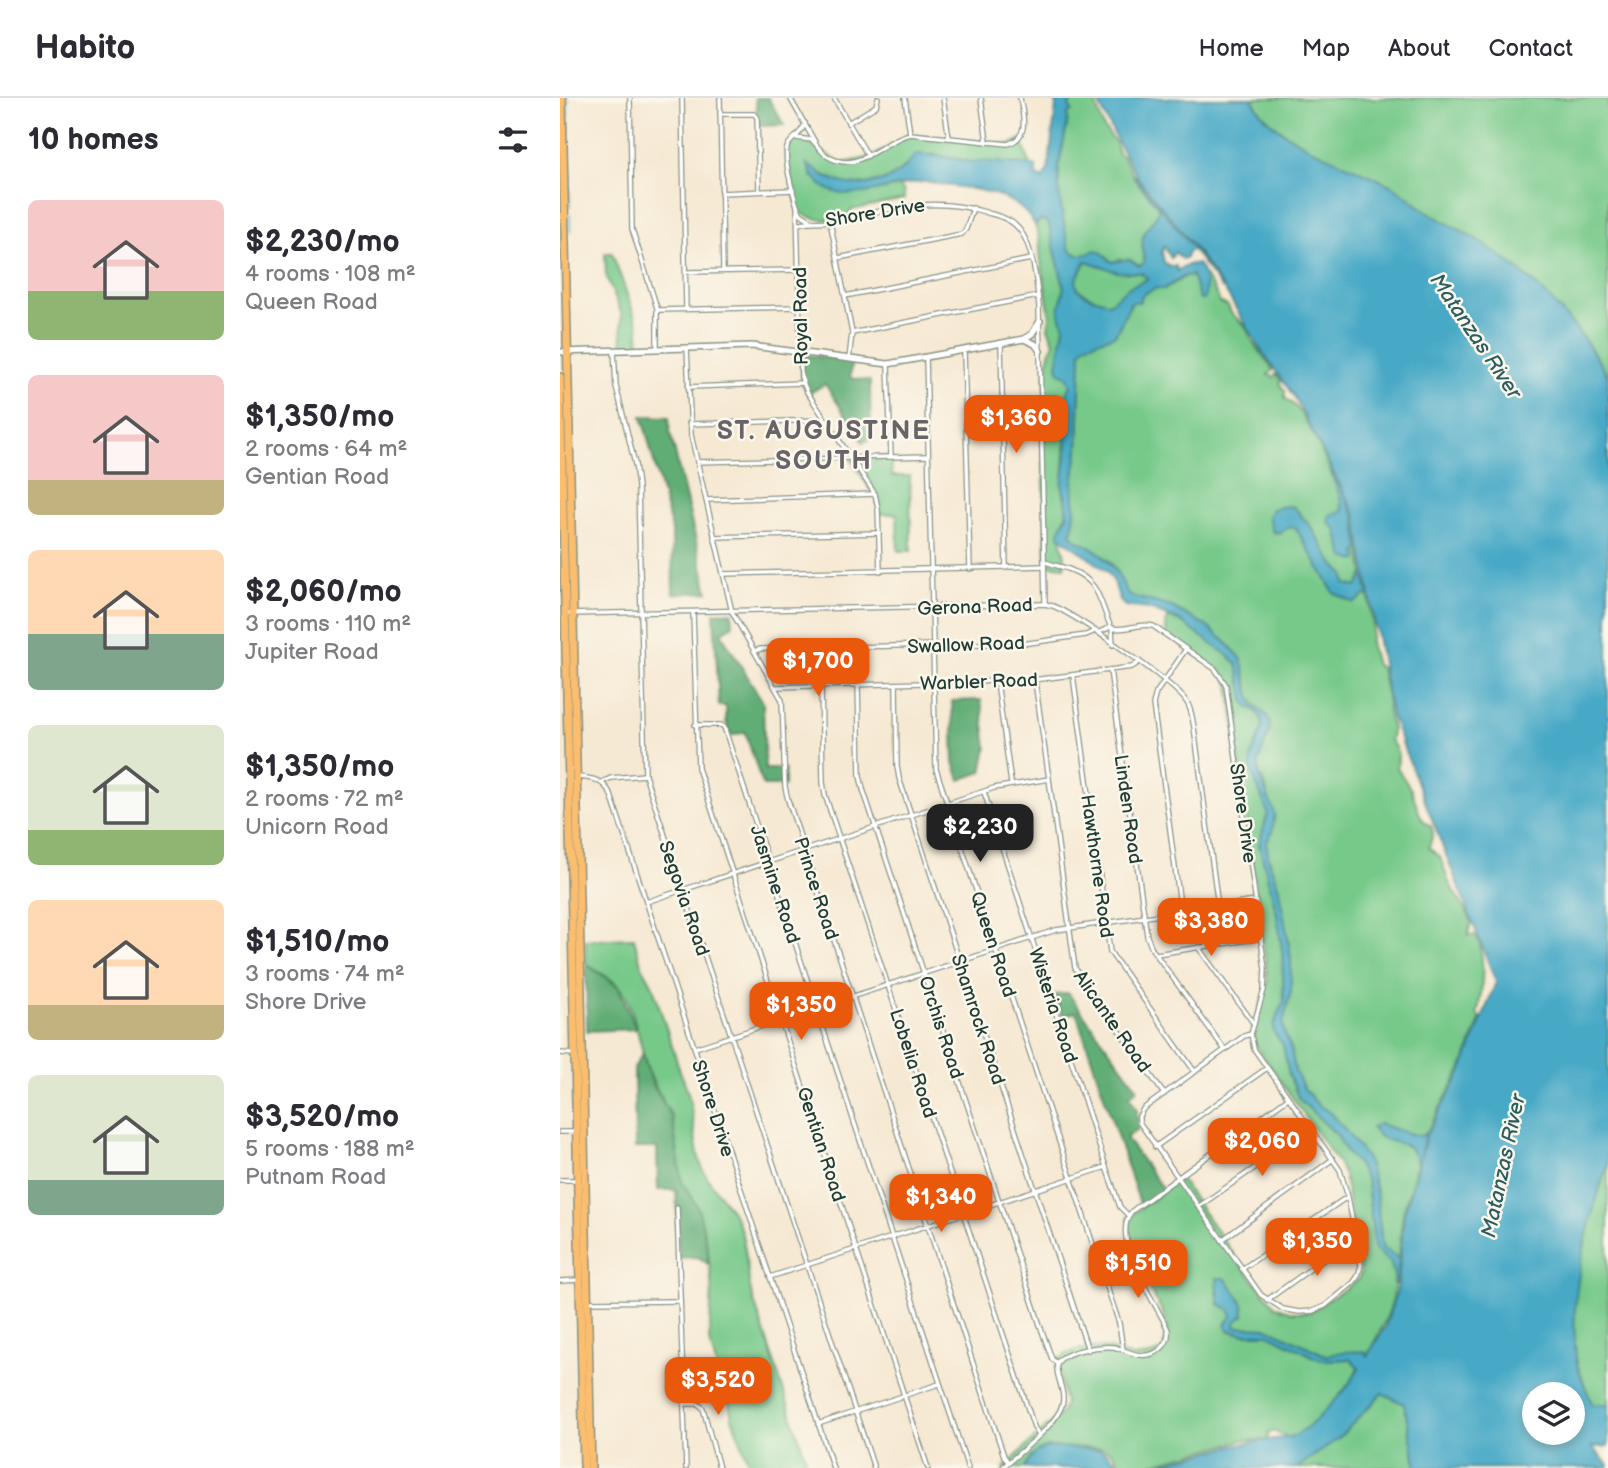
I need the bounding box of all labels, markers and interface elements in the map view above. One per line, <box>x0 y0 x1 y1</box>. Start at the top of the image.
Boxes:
text: Habito <box>35 28 135 68</box>
text: Home <box>1199 34 1264 63</box>
text: Map <box>1302 34 1350 63</box>
text: About <box>1388 34 1450 63</box>
text: Contact <box>1488 34 1573 63</box>
icon: filters <box>494 121 532 159</box>
text: 10 homes <box>28 122 159 158</box>
street label: Shore Drive <box>824 194 927 233</box>
text: $2,230/mo <box>245 224 400 260</box>
icon: home <box>84 228 168 312</box>
text: 4 rooms · 108 m² <box>245 260 416 288</box>
street label: Royal Road <box>789 267 814 365</box>
water label: Matanzas River <box>1424 269 1527 405</box>
text: Queen Road <box>245 288 378 316</box>
pin: $1,360 <box>959 396 1073 455</box>
text: $1,350/mo <box>245 399 394 435</box>
icon: home <box>84 403 168 487</box>
text: $1,360 <box>980 404 1052 432</box>
district label: ST. AUGUSTINE SOUTH <box>717 416 931 477</box>
text: 2 rooms · 64 m² <box>245 435 407 463</box>
text: Gentian Road <box>245 463 389 491</box>
text: $2,060/mo <box>245 574 402 610</box>
icon: home <box>84 578 168 662</box>
street label: Gerona Road <box>917 594 1033 621</box>
text: 3 rooms · 110 m² <box>245 610 411 638</box>
street label: Swallow Road <box>907 632 1025 659</box>
text: Jupiter Road <box>245 638 379 666</box>
pin: $1,700 <box>761 638 875 698</box>
text: $1,700 <box>782 647 854 675</box>
street label: Warbler Road <box>920 669 1038 696</box>
text: $1,350/mo <box>245 749 394 785</box>
icon: home <box>84 753 168 837</box>
street label: Linden Road <box>1108 753 1147 865</box>
street label: Shore Drive <box>1224 762 1261 864</box>
text: 2 rooms · 72 m² <box>245 785 404 813</box>
street label: Hawthorne Road <box>1075 793 1118 939</box>
pin: $2,230 <box>923 804 1037 864</box>
text: Unicorn Road <box>245 813 389 841</box>
text: $2,230 <box>942 813 1018 841</box>
street label: Jasmine Road <box>745 822 805 946</box>
street label: Prince Road <box>788 834 843 943</box>
street label: Segovia Road <box>653 838 714 959</box>
street label: Queen Road <box>965 889 1020 1000</box>
pin: $3,380 <box>1154 898 1268 958</box>
text: $3,380 <box>1173 907 1249 935</box>
text: $1,510/mo <box>245 924 389 960</box>
icon: home <box>84 928 168 1012</box>
street label: Wisteria Road <box>1023 945 1082 1066</box>
street label: Shamrock Road <box>946 951 1010 1088</box>
text: 3 rooms · 74 m² <box>245 960 405 988</box>
street label: Alicante Road <box>1068 966 1155 1077</box>
street label: Orchis Road <box>913 973 968 1082</box>
pin: $1,350 <box>744 982 858 1042</box>
text: Shore Drive <box>245 988 366 1016</box>
text: $1,350 <box>766 991 836 1019</box>
street label: Lobelia Road <box>884 1006 941 1121</box>
street label: Shore Drive <box>686 1057 739 1160</box>
street label: Gentian Road <box>791 1084 850 1205</box>
water label: Matanzas River <box>1476 1091 1531 1240</box>
text: $3,520/mo <box>245 1099 399 1135</box>
icon: home <box>84 1103 168 1187</box>
pin: $2,060 <box>1205 1118 1319 1178</box>
text: $2,060 <box>1224 1127 1300 1155</box>
text: 5 rooms · 188 m² <box>245 1135 415 1163</box>
text: Putnam Road <box>245 1163 386 1191</box>
pin: $1,340 <box>884 1174 998 1234</box>
text: $1,340 <box>905 1183 977 1211</box>
pin: $1,350 <box>1260 1218 1374 1278</box>
text: $1,350 <box>1282 1227 1352 1255</box>
pin: $1,510 <box>1081 1240 1195 1300</box>
text: $1,510 <box>1104 1249 1172 1277</box>
pin: $3,520 <box>661 1358 775 1417</box>
text: $3,520 <box>681 1366 755 1394</box>
map controls <box>1522 1382 1585 1445</box>
button: layers <box>1522 1382 1585 1445</box>

